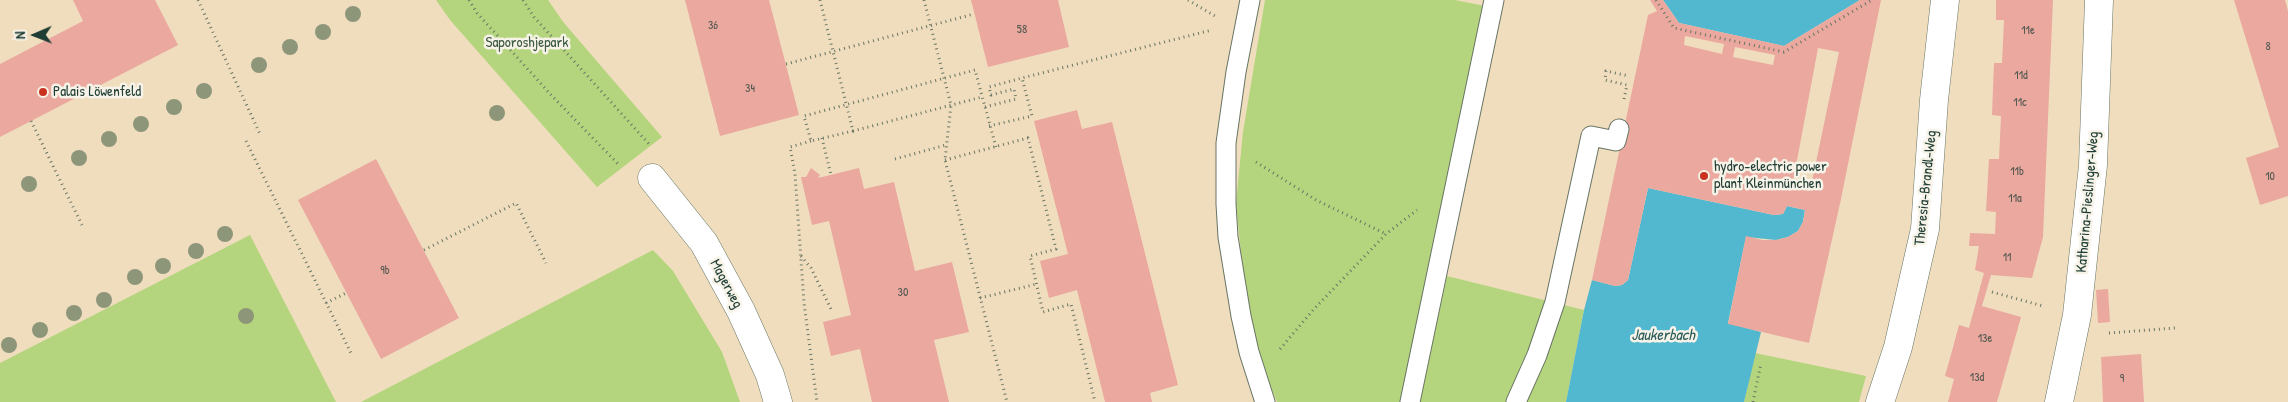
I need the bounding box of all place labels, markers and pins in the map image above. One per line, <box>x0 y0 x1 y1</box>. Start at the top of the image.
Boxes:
place label: Palais Löwenfeld <box>53 83 141 101</box>
marker: Palais Löwenfeld <box>37 86 49 98</box>
place label: hydro-electric power plant Kleinmünchen <box>1714 158 1827 193</box>
marker: hydro-electric power plant Kleinmünchen <box>1698 170 1710 182</box>

